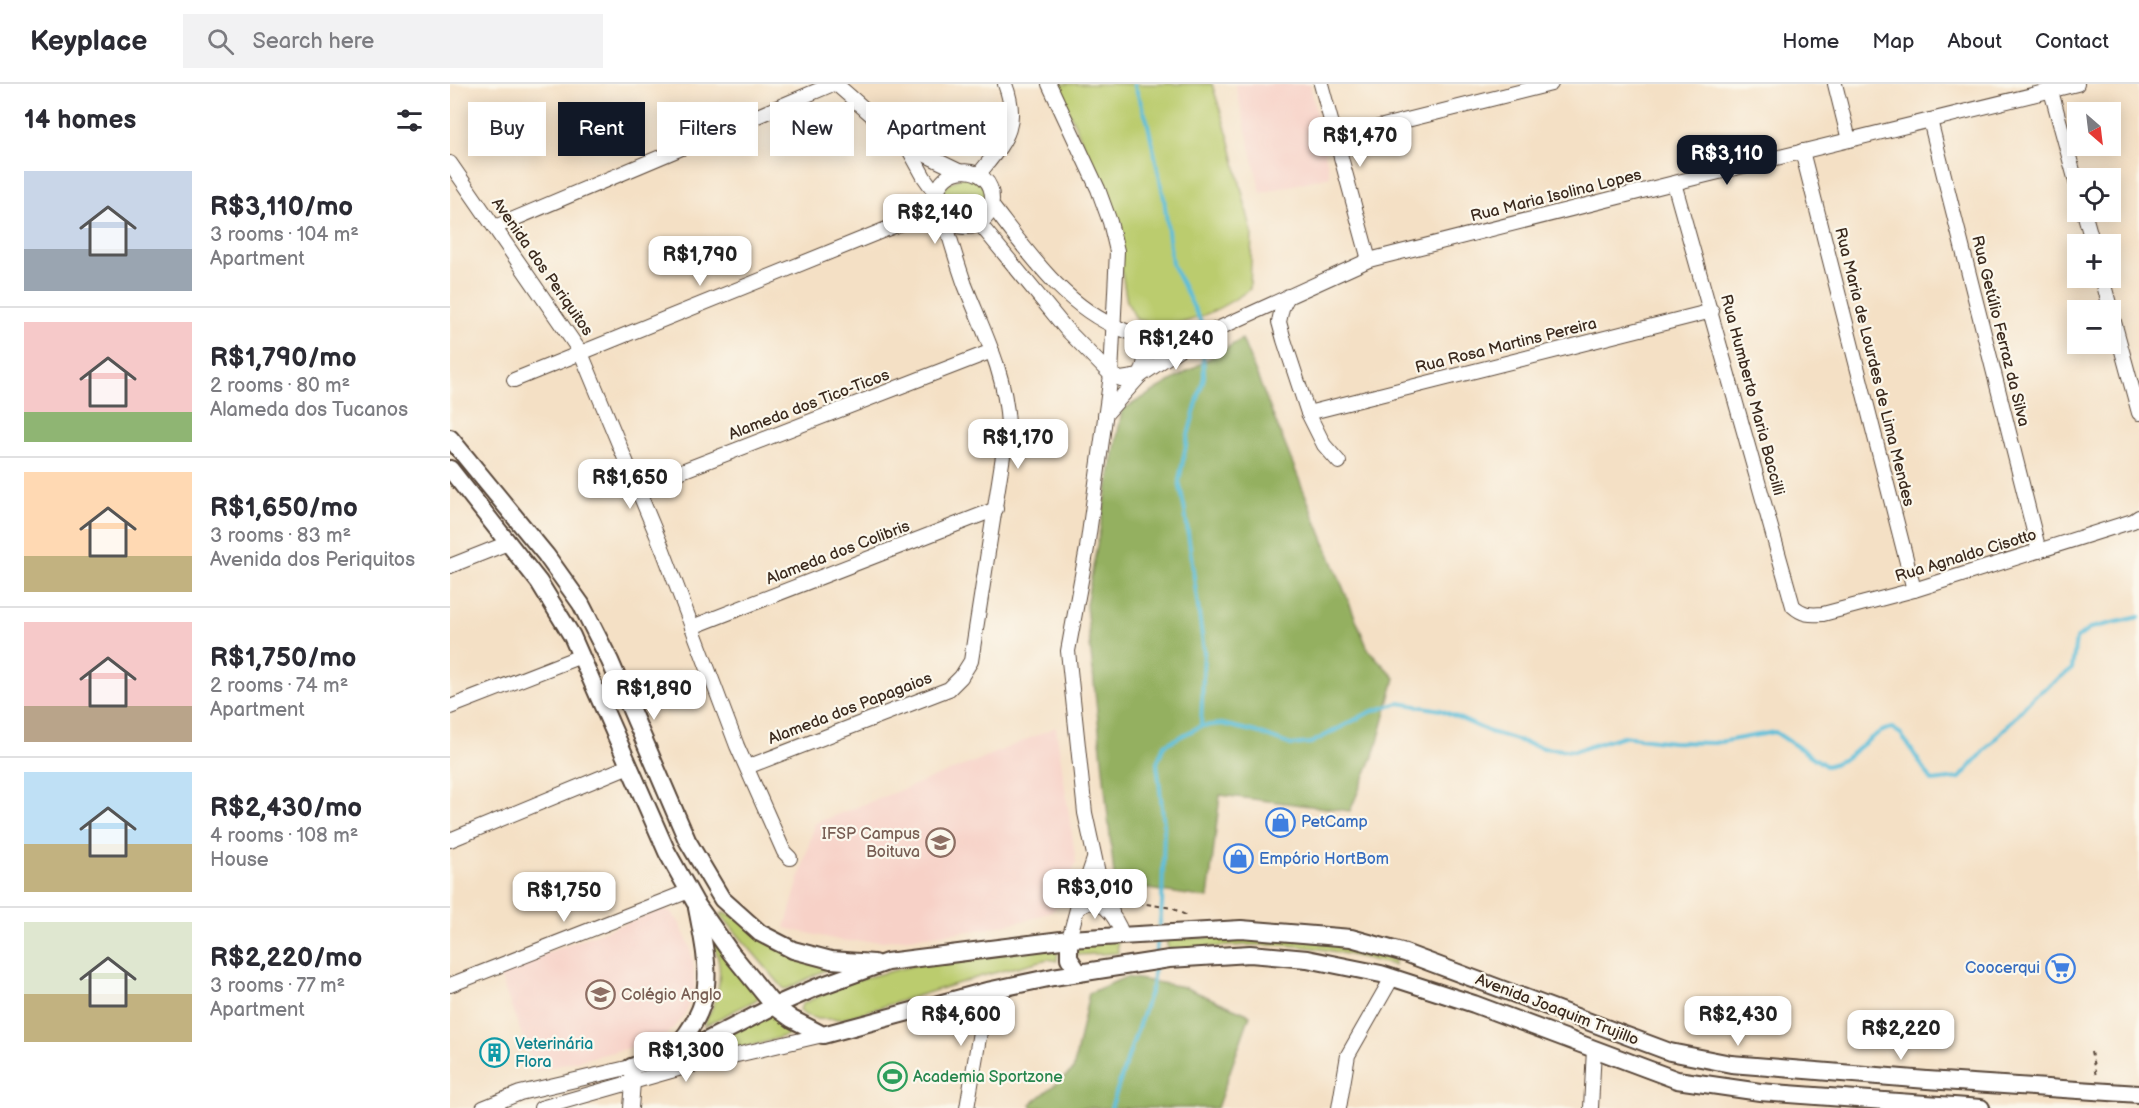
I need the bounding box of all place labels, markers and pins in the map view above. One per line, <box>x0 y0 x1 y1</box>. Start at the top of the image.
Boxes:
pin: R$1,470 <box>1305 117 1415 168</box>
pin: R$3,110 <box>1672 135 1782 186</box>
pin: R$2,140 <box>880 194 990 245</box>
pin: R$1,790 <box>645 236 755 287</box>
pin: R$1,240 <box>1121 320 1231 371</box>
pin: R$1,170 <box>963 419 1073 470</box>
pin: R$1,650 <box>575 459 685 510</box>
pin: R$1,890 <box>599 670 709 721</box>
shop icon: PetCamp <box>1264 806 1296 838</box>
place label: PetCamp <box>1301 813 1368 832</box>
place label: IFSP Campus Boituva <box>822 825 920 862</box>
school or university icon: IFSP Campus Boituva <box>925 827 957 859</box>
shop icon: Empório HortBom <box>1222 843 1254 875</box>
place label: Empório HortBom <box>1259 850 1389 869</box>
pin: R$3,010 <box>1040 869 1150 920</box>
pin: R$1,750 <box>509 872 619 923</box>
supermarket icon: Coocerqui <box>2045 952 2077 984</box>
place label: Coocerqui <box>1965 959 2040 978</box>
school or university icon: Colégio Anglo <box>584 979 616 1011</box>
place label: Colégio Anglo <box>621 986 722 1005</box>
pin: R$4,600 <box>906 996 1016 1047</box>
pin: R$2,430 <box>1683 996 1793 1047</box>
pin: R$2,220 <box>1846 1010 1956 1061</box>
pin: R$1,300 <box>631 1032 741 1083</box>
place label: Veterinária Flora <box>515 1035 593 1072</box>
building icon: Veterinária Flora <box>478 1037 510 1069</box>
sports icon: Academia Sportzone <box>876 1061 908 1093</box>
place label: Academia Sportzone <box>913 1068 1063 1087</box>

